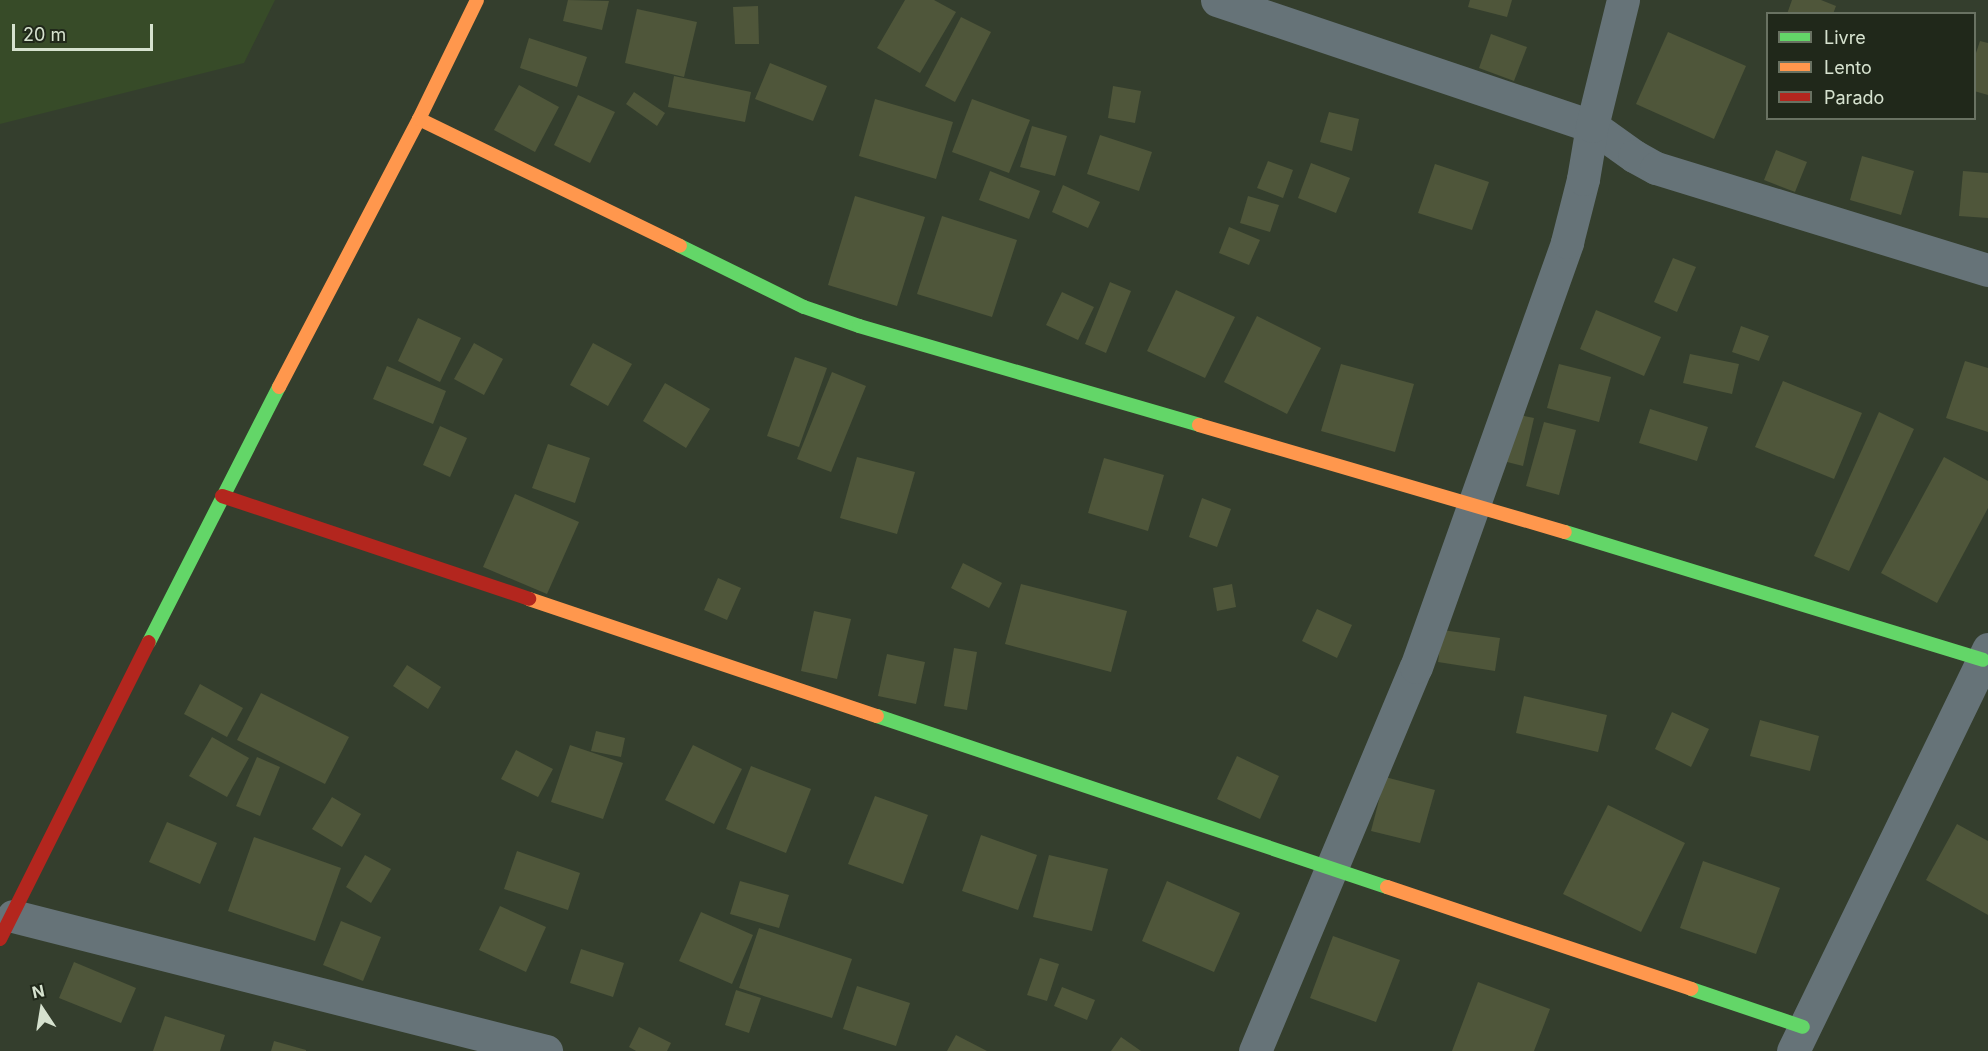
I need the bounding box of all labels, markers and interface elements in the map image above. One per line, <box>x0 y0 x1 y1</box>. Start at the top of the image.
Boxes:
scale bar <box>15 12 156 50</box>
legend <box>1766 12 1976 120</box>
text: 20 m <box>23 24 66 45</box>
text: Livre <box>1824 27 1866 48</box>
text: Lento <box>1824 57 1872 78</box>
text: Parado <box>1824 87 1884 108</box>
north arrow <box>12 979 72 1039</box>
text: N <box>30 980 46 1002</box>

